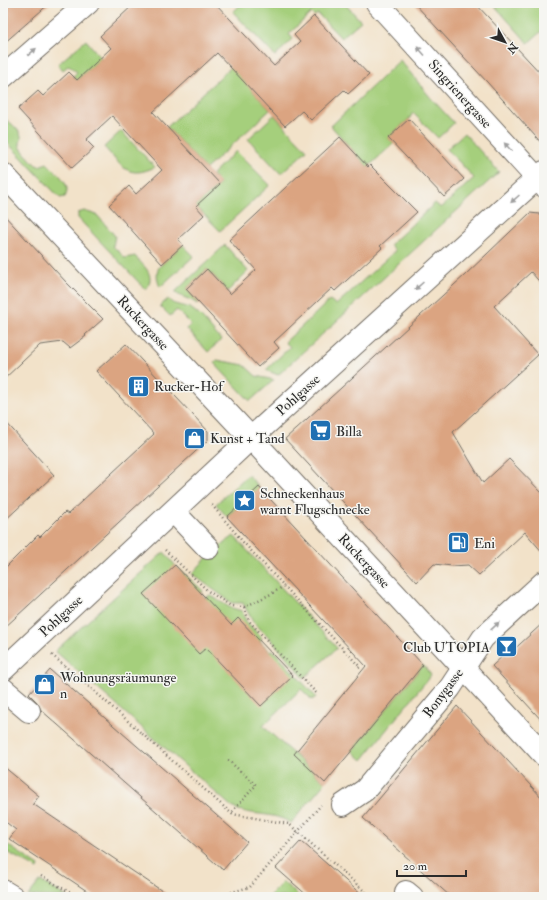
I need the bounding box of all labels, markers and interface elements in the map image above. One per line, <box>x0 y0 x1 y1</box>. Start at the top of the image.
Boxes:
north arrow <box>485 22 525 62</box>
text: N <box>503 39 521 57</box>
one-way arrow <box>416 46 425 56</box>
one-way arrow <box>27 47 37 56</box>
street label: Singrienergasse <box>425 56 495 132</box>
one-way arrow <box>504 142 513 152</box>
one-way arrow <box>510 194 520 203</box>
one-way arrow <box>414 281 424 291</box>
street label: Ruckergasse <box>113 292 173 354</box>
street label: Pohlgasse <box>272 371 324 419</box>
building icon: Rucker-Hof <box>125 373 151 399</box>
place label: Rucker-Hof <box>154 378 225 395</box>
supermarket icon: Billa <box>308 418 334 444</box>
place label: Billa <box>336 423 362 440</box>
shop icon: Kunst + Tand <box>181 425 207 451</box>
place label: Kunst + Tand <box>210 430 285 447</box>
place label: Schneckenhaus warnt Flugschnecke <box>260 485 370 518</box>
place icon: Schneckenhaus warnt Flugschnecke <box>231 488 257 514</box>
street label: Ruckergasse <box>334 530 394 592</box>
fuel station icon: Eni <box>445 530 471 556</box>
place label: Eni <box>474 535 495 552</box>
street label: Pohlgasse <box>36 591 86 640</box>
one-way arrow <box>490 622 501 631</box>
bar icon: Club UTOPIA <box>493 634 519 660</box>
place label: Club UTOPIA <box>403 639 490 656</box>
street label: Bonygasse <box>419 665 468 722</box>
place label: Wohnungsräumunge n <box>59 669 177 702</box>
shop icon: Wohnungsräumunge n <box>32 672 58 698</box>
scale bar <box>397 852 466 878</box>
text: 20 m <box>403 859 428 874</box>

